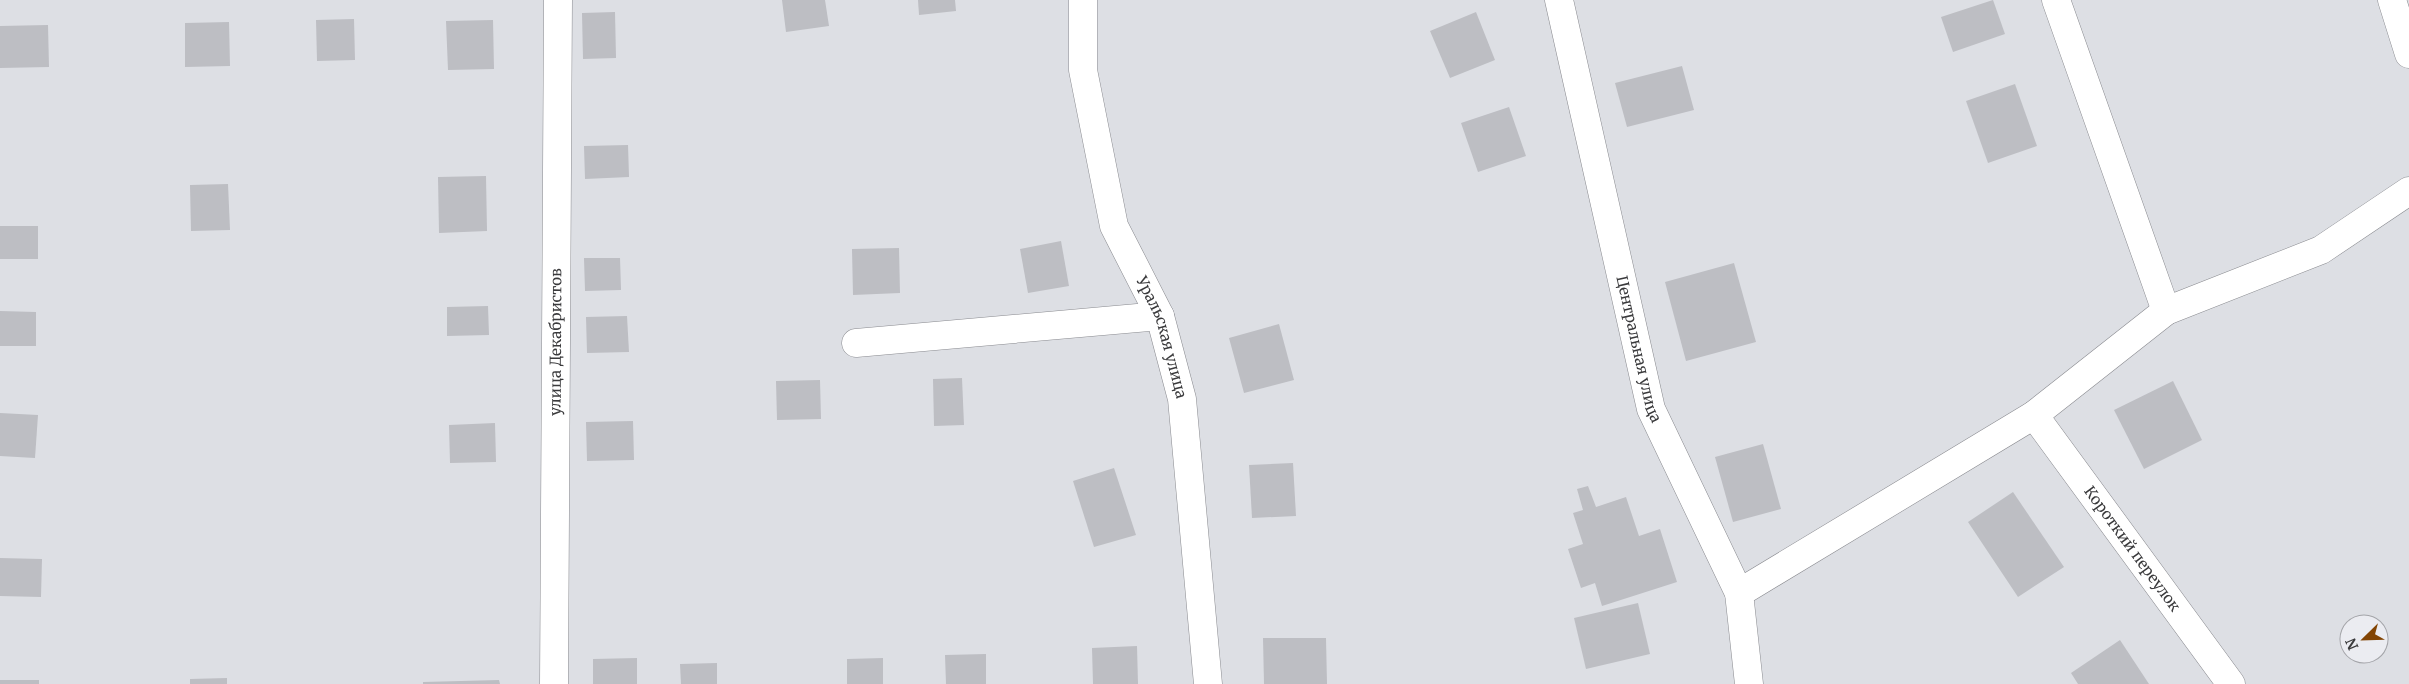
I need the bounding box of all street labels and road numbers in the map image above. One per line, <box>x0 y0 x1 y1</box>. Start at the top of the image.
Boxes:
street label: улица Декабристов <box>546 268 565 416</box>
street label: Уральская улица <box>1132 272 1191 400</box>
street label: Центральная улица <box>1612 274 1666 426</box>
street label: Короткий переулок <box>2080 482 2185 615</box>

